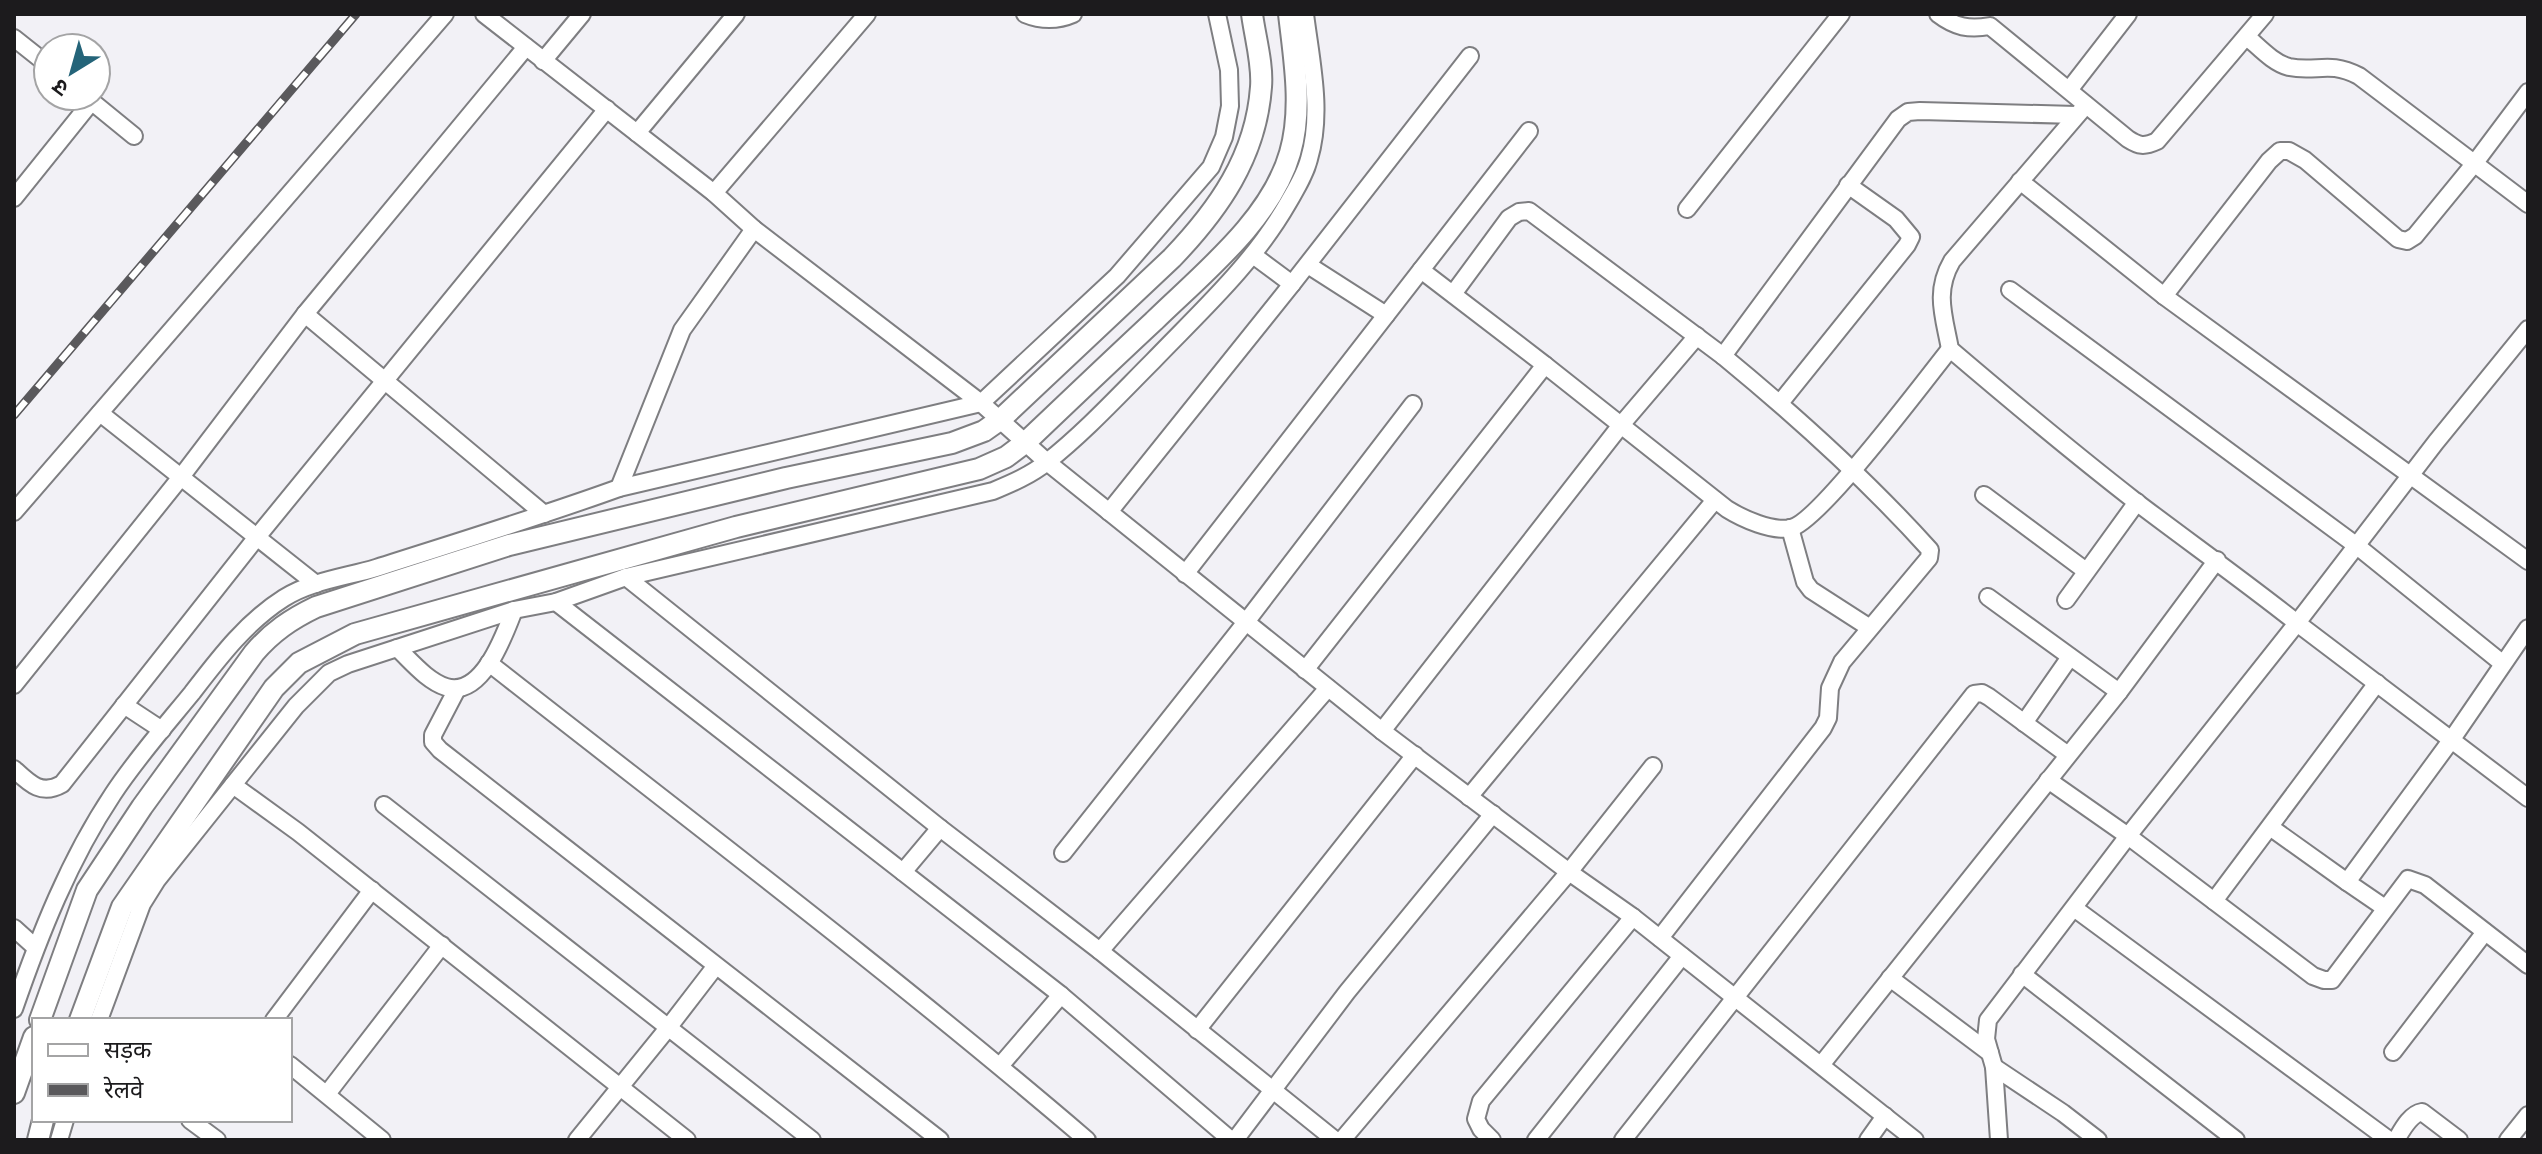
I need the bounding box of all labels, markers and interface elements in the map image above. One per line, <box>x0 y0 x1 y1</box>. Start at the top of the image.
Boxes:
north arrow <box>32 32 112 112</box>
text: उ <box>46 73 73 102</box>
legend <box>32 1018 292 1122</box>
text: सड़क <box>104 1035 152 1064</box>
text: रेलवे <box>103 1075 144 1104</box>

